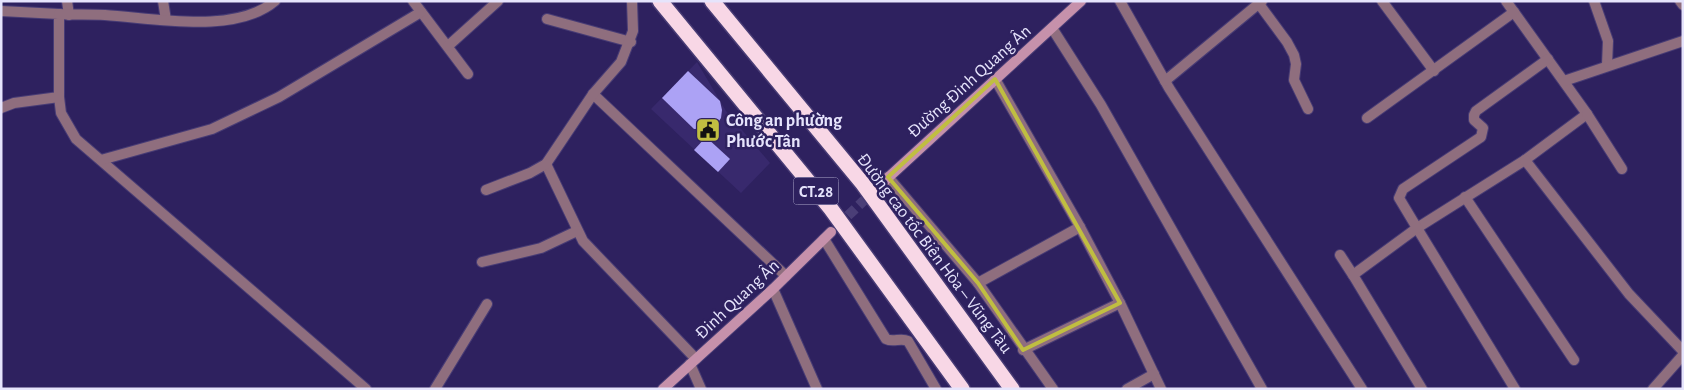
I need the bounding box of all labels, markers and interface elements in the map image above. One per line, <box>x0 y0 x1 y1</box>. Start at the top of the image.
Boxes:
street label: Đường Đinh Quang Ân <box>903 20 1035 142</box>
place label: Công an phường Phước Tân <box>726 112 843 151</box>
public building icon: Công an phường Phước Tân <box>695 117 721 143</box>
street label: Đường cao tốc Biên Hòa – Vũng Tàu <box>853 150 1016 357</box>
road number: CT.28 <box>794 178 838 205</box>
street label: Đinh Quang Ân <box>690 254 783 343</box>

